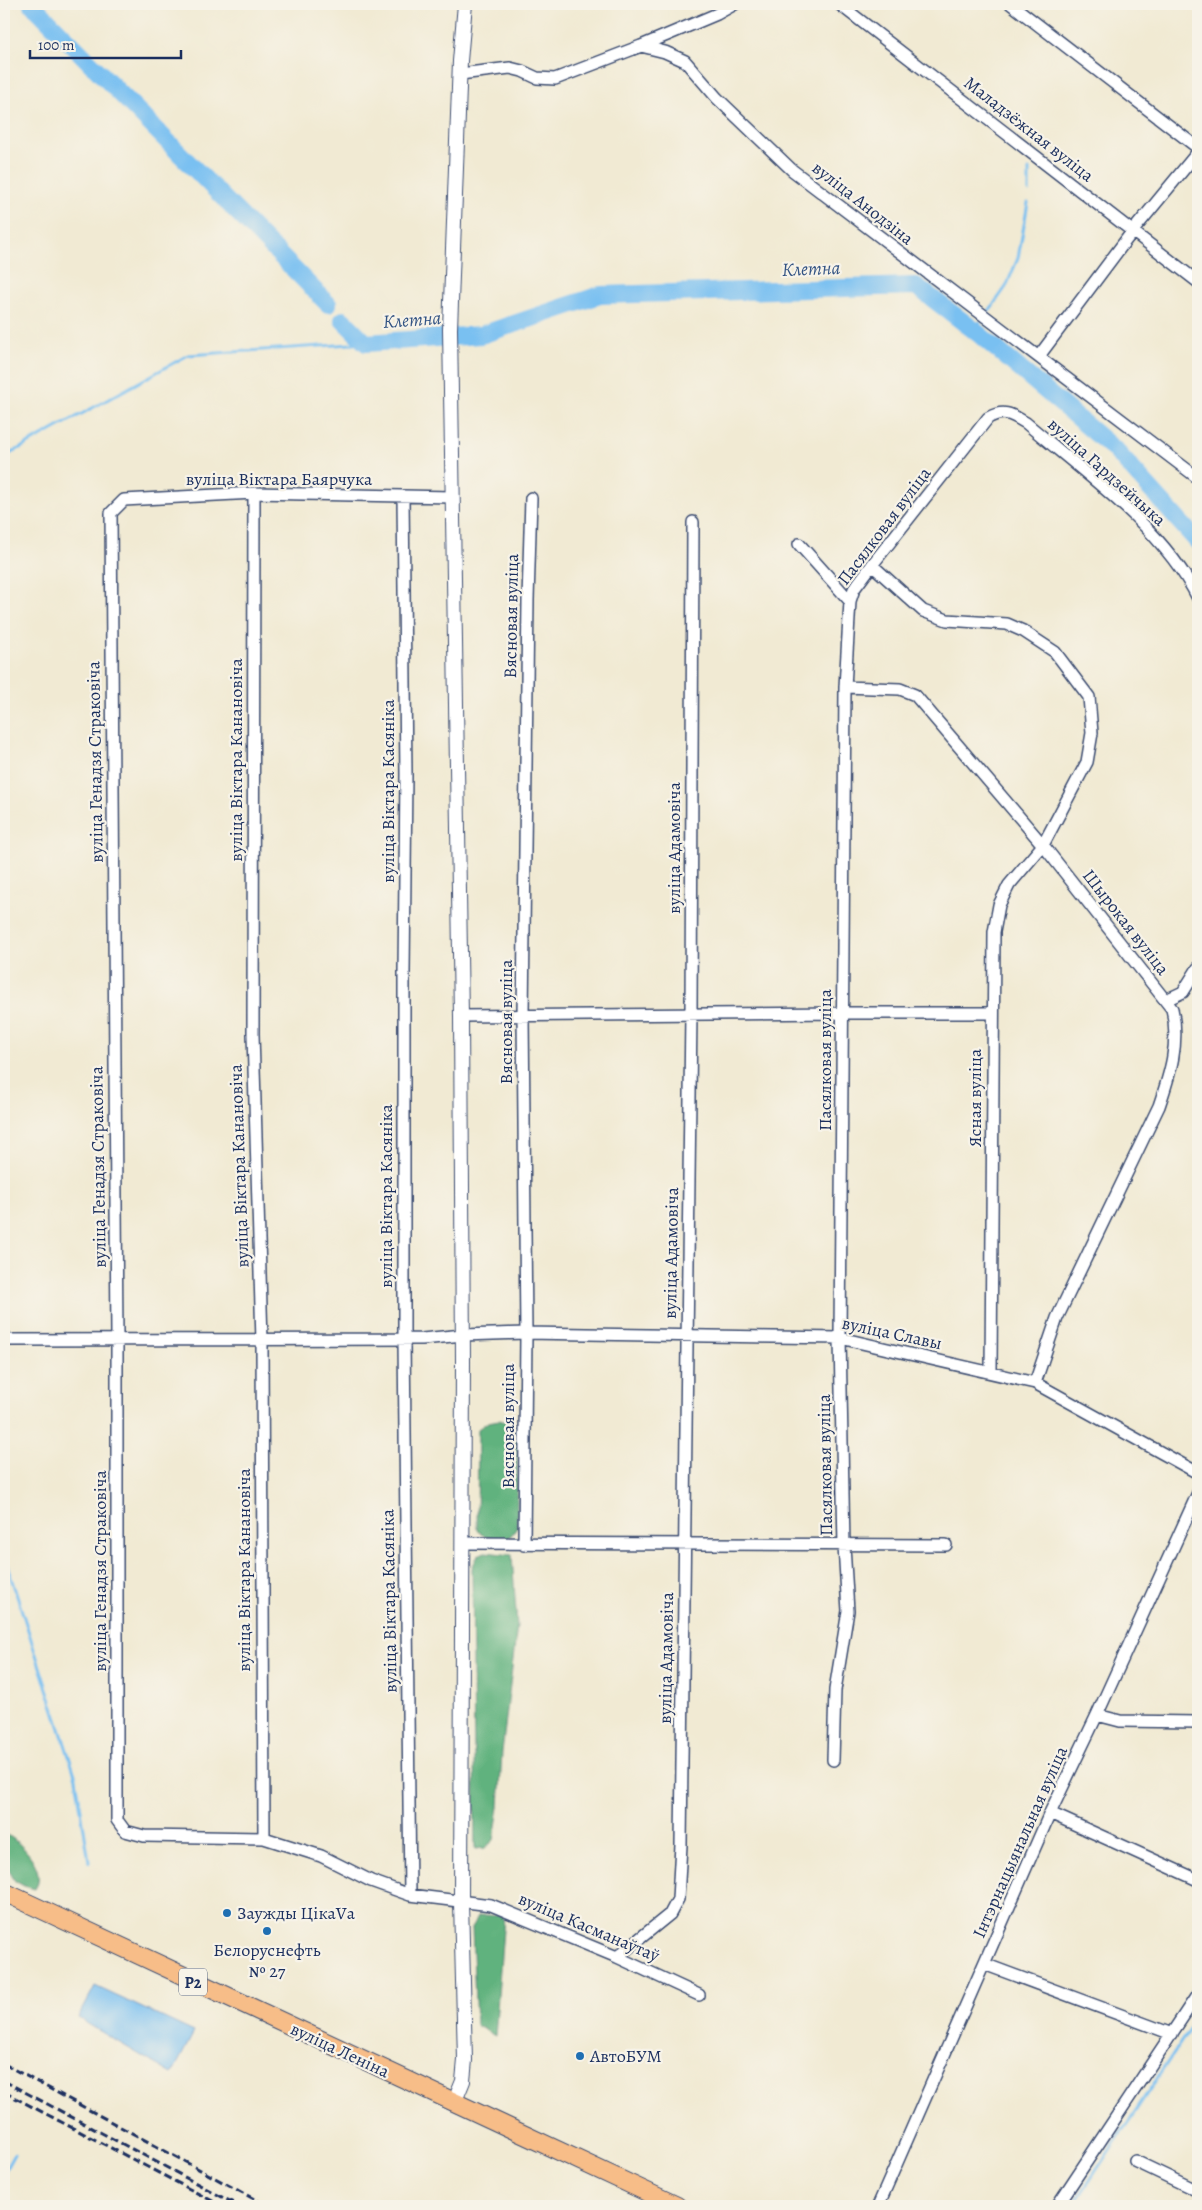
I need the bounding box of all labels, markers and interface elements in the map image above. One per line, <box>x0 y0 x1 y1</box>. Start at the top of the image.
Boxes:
scale bar <box>30 28 181 60</box>
text: 100 m <box>38 35 75 55</box>
street label: Маладзёжная вуліца <box>959 71 1099 188</box>
street label: вуліца Анодзіна <box>807 156 919 251</box>
water label: Клетна <box>781 255 841 283</box>
water label: Клетна <box>382 305 442 335</box>
street label: вуліца Гардзейчыка <box>1043 412 1172 532</box>
street label: Пасялковая вуліца <box>832 462 937 590</box>
street label: вуліца Віктара Баярчука <box>186 467 373 491</box>
street label: Вясновая вуліца <box>498 553 524 679</box>
street label: вуліца Віктара Канановіча <box>224 657 248 862</box>
street label: вуліца Генадзя Страковіча <box>81 660 109 863</box>
street label: вуліца Віктара Касяніка <box>376 698 400 883</box>
street label: вуліца Адамовіча <box>662 781 686 914</box>
street label: Шырокая вуліца <box>1077 864 1175 980</box>
street label: Вясновая вуліца <box>494 959 518 1084</box>
street label: Пасялковая вуліца <box>813 988 837 1131</box>
street label: Ясная вуліца <box>963 1048 987 1147</box>
street label: вуліца Віктара Канановіча <box>223 1063 255 1268</box>
street label: вуліца Генадзя Страковіча <box>84 1065 112 1268</box>
street label: вуліца Віктара Касяніка <box>374 1103 398 1288</box>
street label: вуліца Адамовіча <box>658 1186 684 1319</box>
street label: вуліца Славы <box>840 1311 944 1355</box>
street label: Вясновая вуліца <box>496 1363 520 1488</box>
street label: Пасялковая вуліца <box>812 1393 838 1536</box>
street label: вуліца Віктара Канановіча <box>232 1467 256 1672</box>
street label: вуліца Генадзя Страковіча <box>88 1469 112 1672</box>
street label: вуліца Віктара Касяніка <box>375 1508 403 1693</box>
street label: вуліца Адамовіча <box>653 1591 679 1724</box>
street label: Інтэрнацыянальная вуліца <box>967 1742 1073 1942</box>
street label: вуліца Касманаўтаў <box>515 1886 664 1968</box>
place label: Заужды ЦікаVа <box>237 1901 356 1925</box>
marker: Заужды ЦікаVа <box>221 1907 233 1919</box>
marker: Белоруснефть № 27 <box>261 1925 273 1937</box>
place label: Белоруснефть № 27 <box>213 1938 321 1983</box>
road number: Р2 <box>179 1968 207 1995</box>
street label: вуліца Леніна <box>287 2017 394 2084</box>
place label: АвтоБУМ <box>589 2044 662 2068</box>
marker: АвтоБУМ <box>574 2050 586 2062</box>

